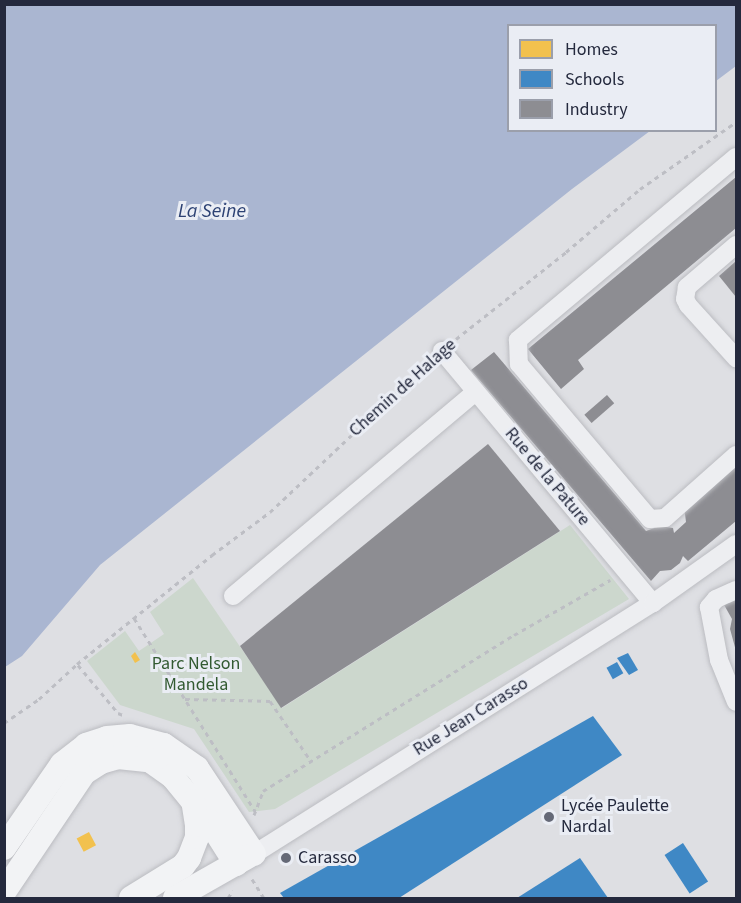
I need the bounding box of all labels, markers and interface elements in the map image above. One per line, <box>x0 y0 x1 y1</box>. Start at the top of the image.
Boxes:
legend <box>507 24 717 132</box>
text: Homes <box>565 37 618 62</box>
text: Schools <box>565 67 624 92</box>
text: Industry <box>565 97 628 122</box>
water label: La Seine <box>178 199 246 223</box>
street label: Chemin de Halage <box>345 334 461 442</box>
street label: Rue de la Pature <box>500 424 594 530</box>
park label: Parc Nelson Mandela <box>152 654 240 696</box>
street label: Rue Jean Carasso <box>410 673 532 761</box>
place label: Lycée Paulette Nardal <box>561 796 669 838</box>
marker: Lycée Paulette Nardal <box>542 810 556 824</box>
place label: Carasso <box>298 847 357 869</box>
marker: Carasso <box>279 851 293 865</box>

